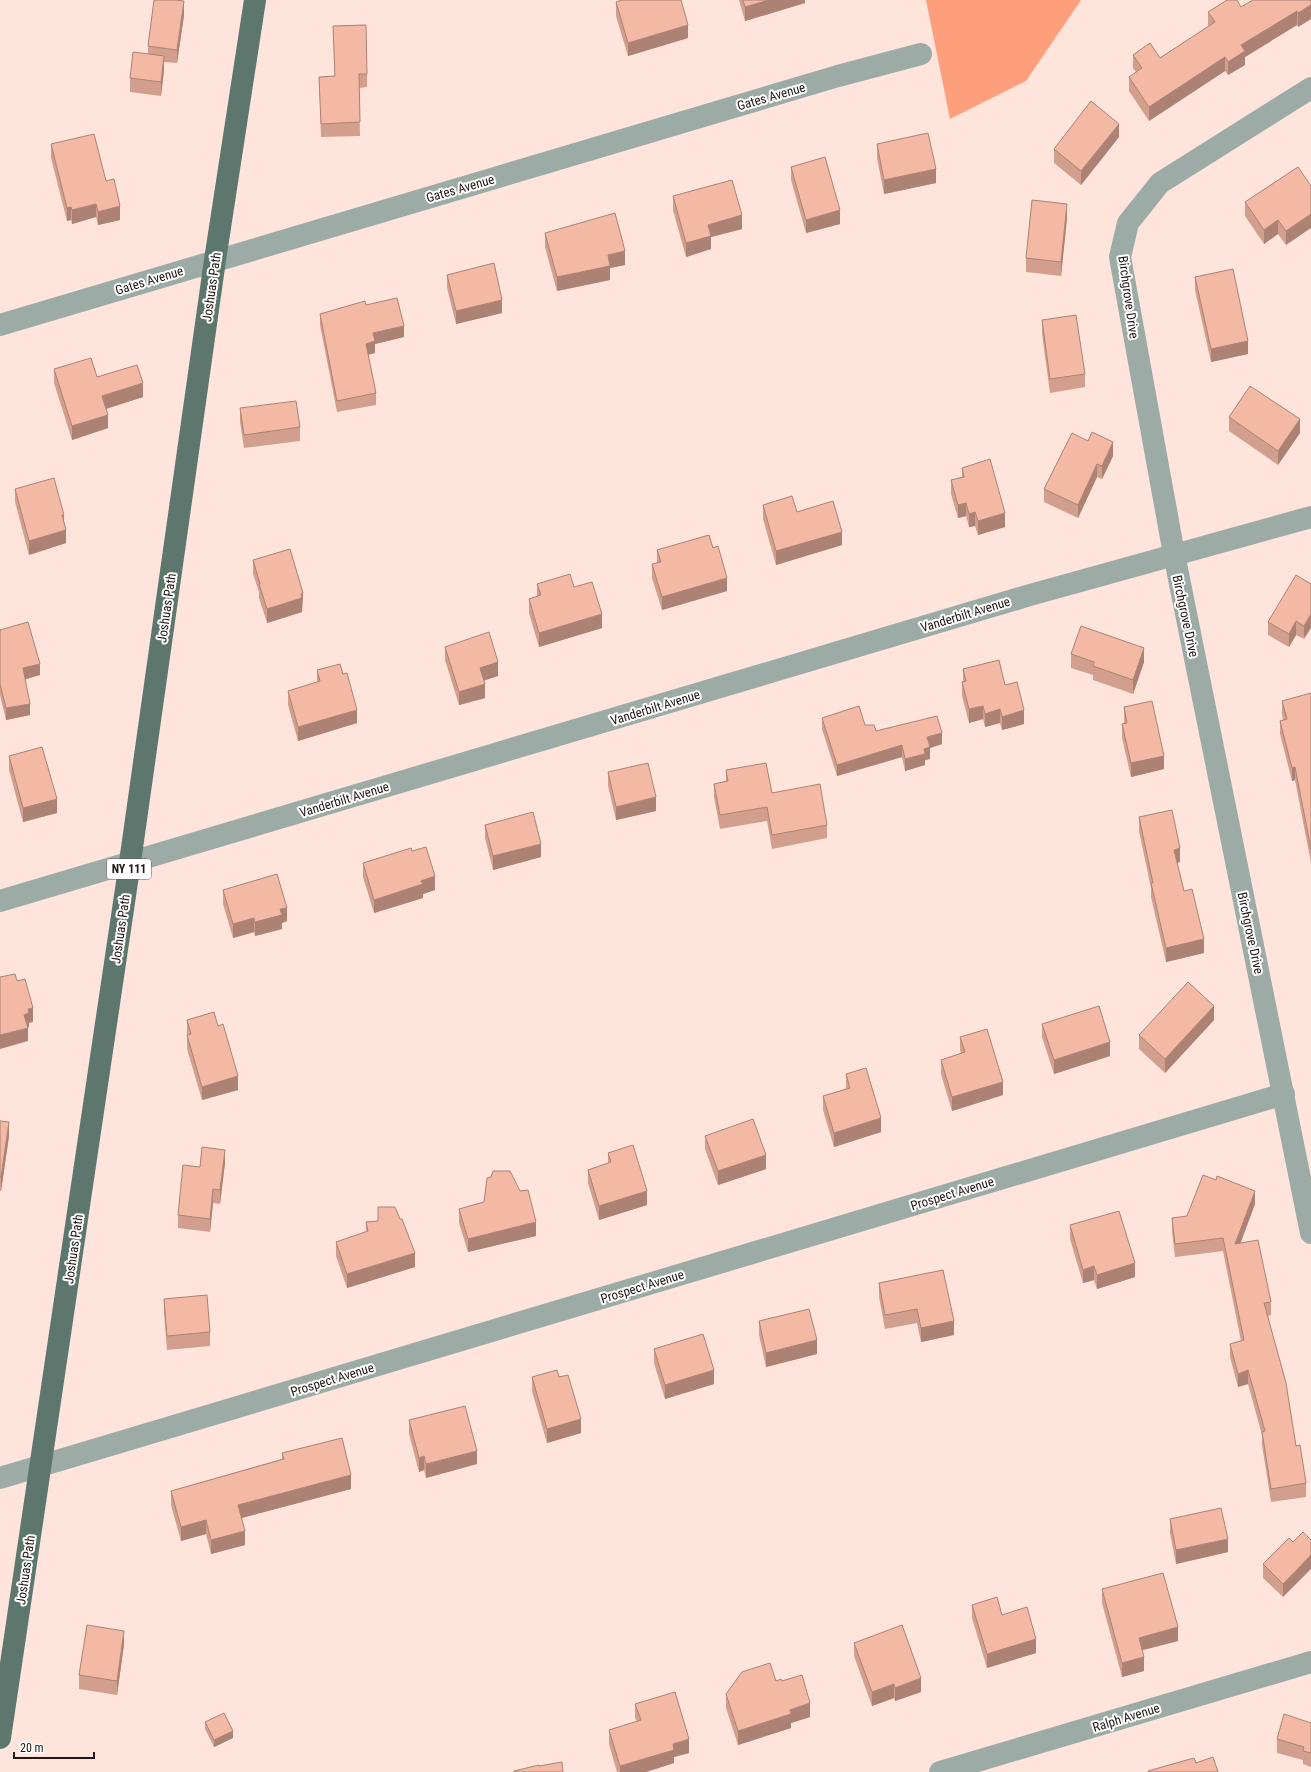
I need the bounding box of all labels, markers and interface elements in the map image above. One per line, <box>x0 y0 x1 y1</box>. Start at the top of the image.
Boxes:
street label: Gates Avenue <box>735 80 807 113</box>
street label: Gates Avenue <box>424 172 496 205</box>
street label: Joshuas Path <box>199 251 224 323</box>
street label: Birchgrove Drive <box>1115 255 1142 339</box>
street label: Gates Avenue <box>113 263 185 298</box>
street label: Joshuas Path <box>154 572 179 644</box>
street label: Birchgrove Drive <box>1170 574 1202 658</box>
street label: Vanderbilt Avenue <box>919 594 1012 635</box>
street label: Vanderbilt Avenue <box>609 687 702 728</box>
street label: Vanderbilt Avenue <box>298 779 391 820</box>
road number: NY 111 <box>107 859 151 879</box>
street label: Birchgrove Drive <box>1235 891 1267 975</box>
street label: Joshuas Path <box>108 893 133 965</box>
street label: Prospect Avenue <box>909 1174 996 1213</box>
street label: Joshuas Path <box>61 1213 86 1285</box>
street label: Prospect Avenue <box>599 1267 686 1306</box>
street label: Prospect Avenue <box>289 1360 376 1399</box>
street label: Joshuas Path <box>13 1534 38 1606</box>
street label: Ralph Avenue <box>1091 1700 1161 1735</box>
scale bar <box>14 1734 94 1760</box>
text: 20 m <box>20 1741 44 1755</box>

